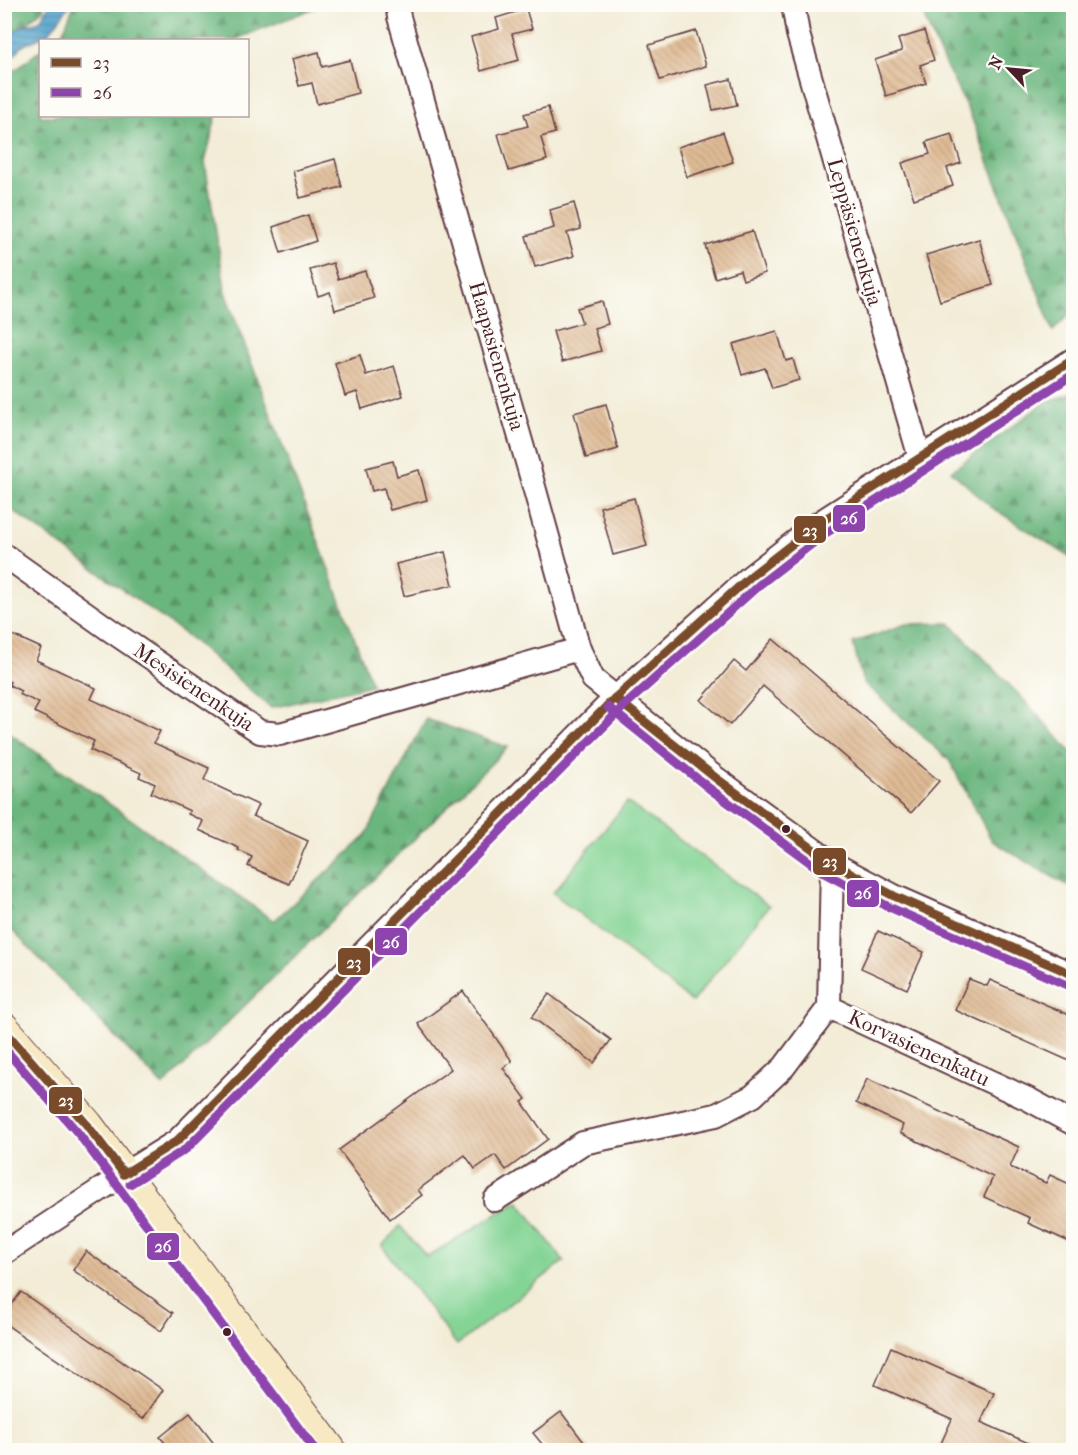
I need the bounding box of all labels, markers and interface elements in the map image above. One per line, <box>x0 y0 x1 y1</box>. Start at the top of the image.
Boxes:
legend <box>39 39 249 117</box>
north arrow <box>979 39 1039 99</box>
text: N <box>985 52 1008 72</box>
text: 23 <box>93 53 110 74</box>
text: 26 <box>93 83 112 104</box>
street label: Leppäsienenkuja <box>822 155 888 309</box>
street label: Haapasienenkuja <box>464 279 530 433</box>
line badge: 26 <box>832 504 866 533</box>
text: 26 <box>841 509 858 528</box>
line badge: 23 <box>793 515 827 544</box>
text: 23 <box>803 521 817 541</box>
street label: Mesisienenkuja <box>129 638 259 736</box>
unlabelled marker <box>780 823 792 835</box>
line badge: 23 <box>812 847 847 876</box>
text: 23 <box>823 852 837 872</box>
line badge: 26 <box>846 879 880 908</box>
text: 26 <box>855 884 872 903</box>
line badge: 26 <box>374 927 408 956</box>
text: 26 <box>383 933 400 952</box>
line badge: 23 <box>337 947 371 976</box>
text: 23 <box>347 953 361 973</box>
street label: Korvasienenkatu <box>845 1005 994 1091</box>
line badge: 23 <box>48 1086 83 1115</box>
text: 23 <box>59 1091 73 1111</box>
line badge: 26 <box>146 1232 180 1261</box>
text: 26 <box>155 1237 172 1256</box>
unlabelled marker <box>221 1326 233 1338</box>

